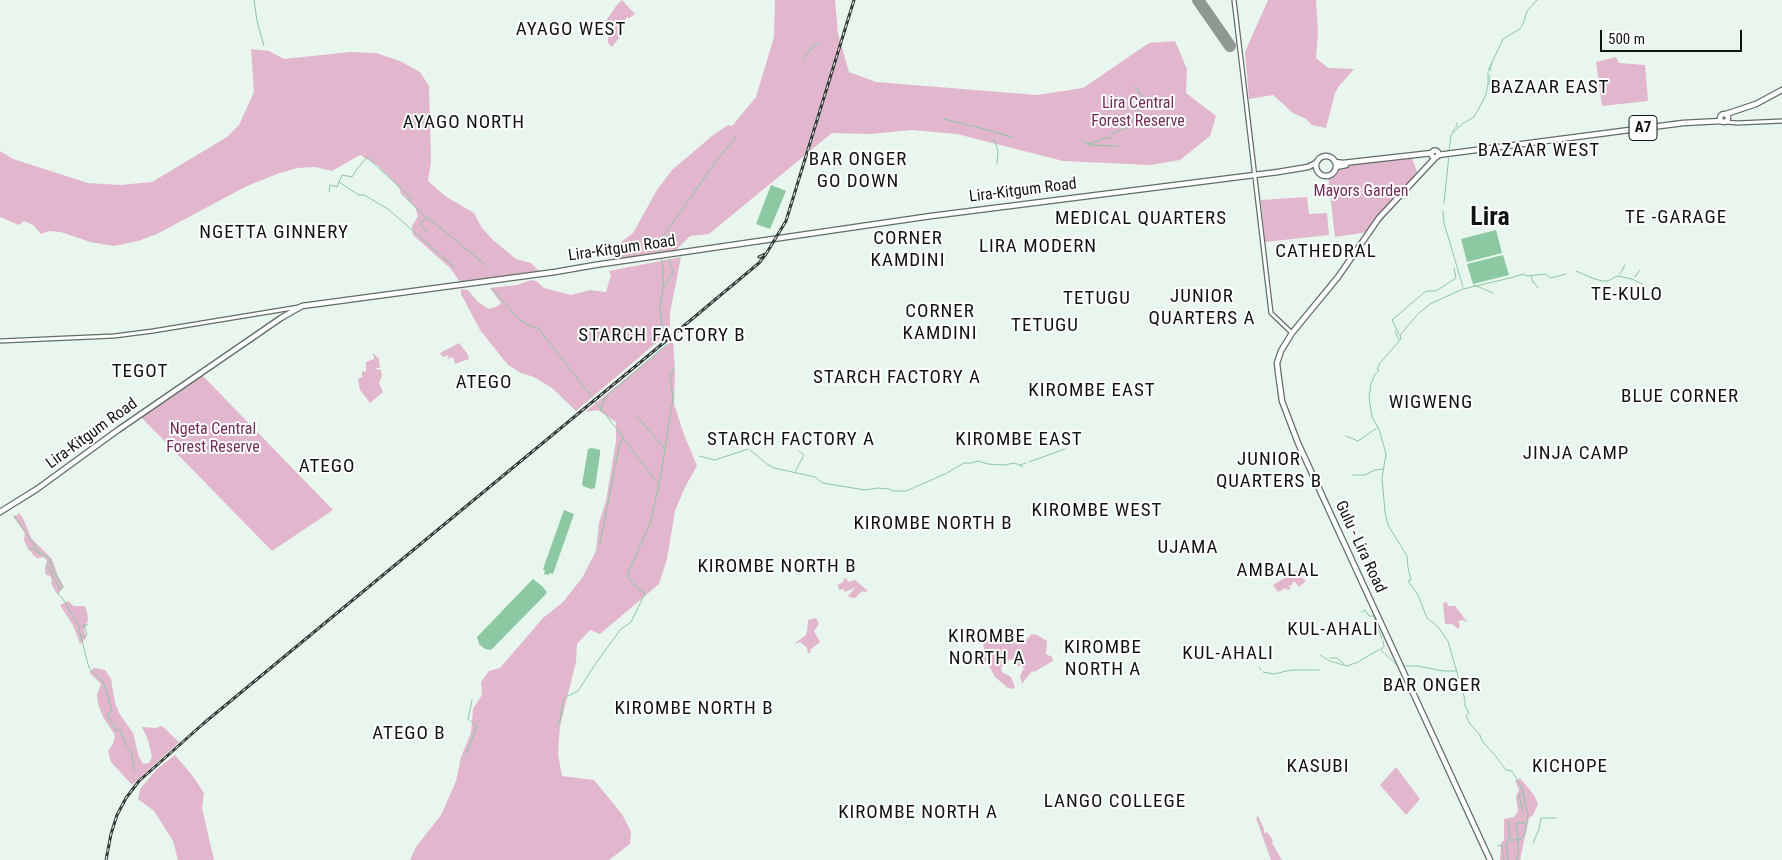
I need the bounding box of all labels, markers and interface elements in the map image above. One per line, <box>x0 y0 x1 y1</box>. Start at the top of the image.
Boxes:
district label: AYAGO WEST <box>514 19 628 41</box>
scale bar <box>1602 20 1744 52</box>
text: 500 m <box>1608 30 1645 48</box>
district label: BAZAAR EAST <box>1489 77 1611 99</box>
park label: Lira Central Forest Reserve <box>1091 94 1185 132</box>
district label: AYAGO NORTH <box>401 112 527 134</box>
road number: A7 <box>1629 116 1657 140</box>
district label: BAZAAR WEST <box>1476 140 1602 162</box>
district label: BAR ONGER GO DOWN <box>808 149 908 193</box>
street label: Lira-Kitgum Road <box>968 175 1078 207</box>
park label: Mayors Garden <box>1313 182 1409 202</box>
district label: Lira <box>1470 202 1510 234</box>
district label: TE -GARAGE <box>1624 207 1728 229</box>
district label: MEDICAL QUARTERS <box>1053 208 1229 230</box>
district label: NGETTA GINNERY <box>197 222 351 244</box>
district label: CORNER KAMDINI <box>870 228 946 272</box>
street label: Lira-Kitgum Road <box>567 232 677 266</box>
district label: LIRA MODERN <box>978 236 1098 258</box>
district label: CATHEDRAL <box>1274 241 1378 263</box>
district label: TE-KULO <box>1590 284 1664 306</box>
district label: JUNIOR QUARTERS A <box>1147 286 1257 330</box>
district label: TETUGU <box>1062 288 1132 310</box>
district label: CORNER KAMDINI <box>902 301 978 345</box>
district label: TETUGU <box>1010 315 1080 337</box>
district label: STARCH FACTORY B <box>576 325 748 347</box>
district label: TEGOT <box>111 361 169 383</box>
district label: STARCH FACTORY A <box>811 367 983 389</box>
district label: ATEGO <box>455 372 513 394</box>
district label: KIROMBE EAST <box>1027 380 1157 402</box>
district label: BLUE CORNER <box>1620 386 1740 408</box>
district label: WIGWENG <box>1388 392 1474 414</box>
street label: Lira-Kitgum Road <box>43 394 141 474</box>
park label: Ngeta Central Forest Reserve <box>166 420 260 458</box>
district label: STARCH FACTORY A <box>705 429 877 451</box>
district label: KIROMBE EAST <box>954 429 1084 451</box>
district label: JINJA CAMP <box>1521 443 1631 465</box>
district label: JUNIOR QUARTERS B <box>1215 449 1323 493</box>
district label: ATEGO <box>298 456 356 478</box>
street label: Gulu - Lira Road <box>1330 498 1390 596</box>
district label: KIROMBE WEST <box>1030 500 1164 522</box>
district label: KIROMBE NORTH B <box>852 513 1014 535</box>
district label: UJAMA <box>1157 537 1219 559</box>
district label: KIROMBE NORTH B <box>696 556 858 578</box>
district label: AMBALAL <box>1236 560 1320 582</box>
district label: KUL-AHALI <box>1286 619 1380 641</box>
district label: KIROMBE NORTH A <box>947 626 1027 670</box>
district label: KIROMBE NORTH A <box>1063 637 1143 681</box>
district label: KUL-AHALI <box>1181 643 1275 665</box>
district label: BAR ONGER <box>1382 675 1482 697</box>
district label: KIROMBE NORTH B <box>613 698 775 720</box>
district label: ATEGO B <box>371 723 447 745</box>
district label: KASUBI <box>1286 756 1350 778</box>
district label: KICHOPE <box>1531 756 1609 778</box>
district label: LANGO COLLEGE <box>1042 791 1188 813</box>
district label: KIROMBE NORTH A <box>836 802 1000 824</box>

